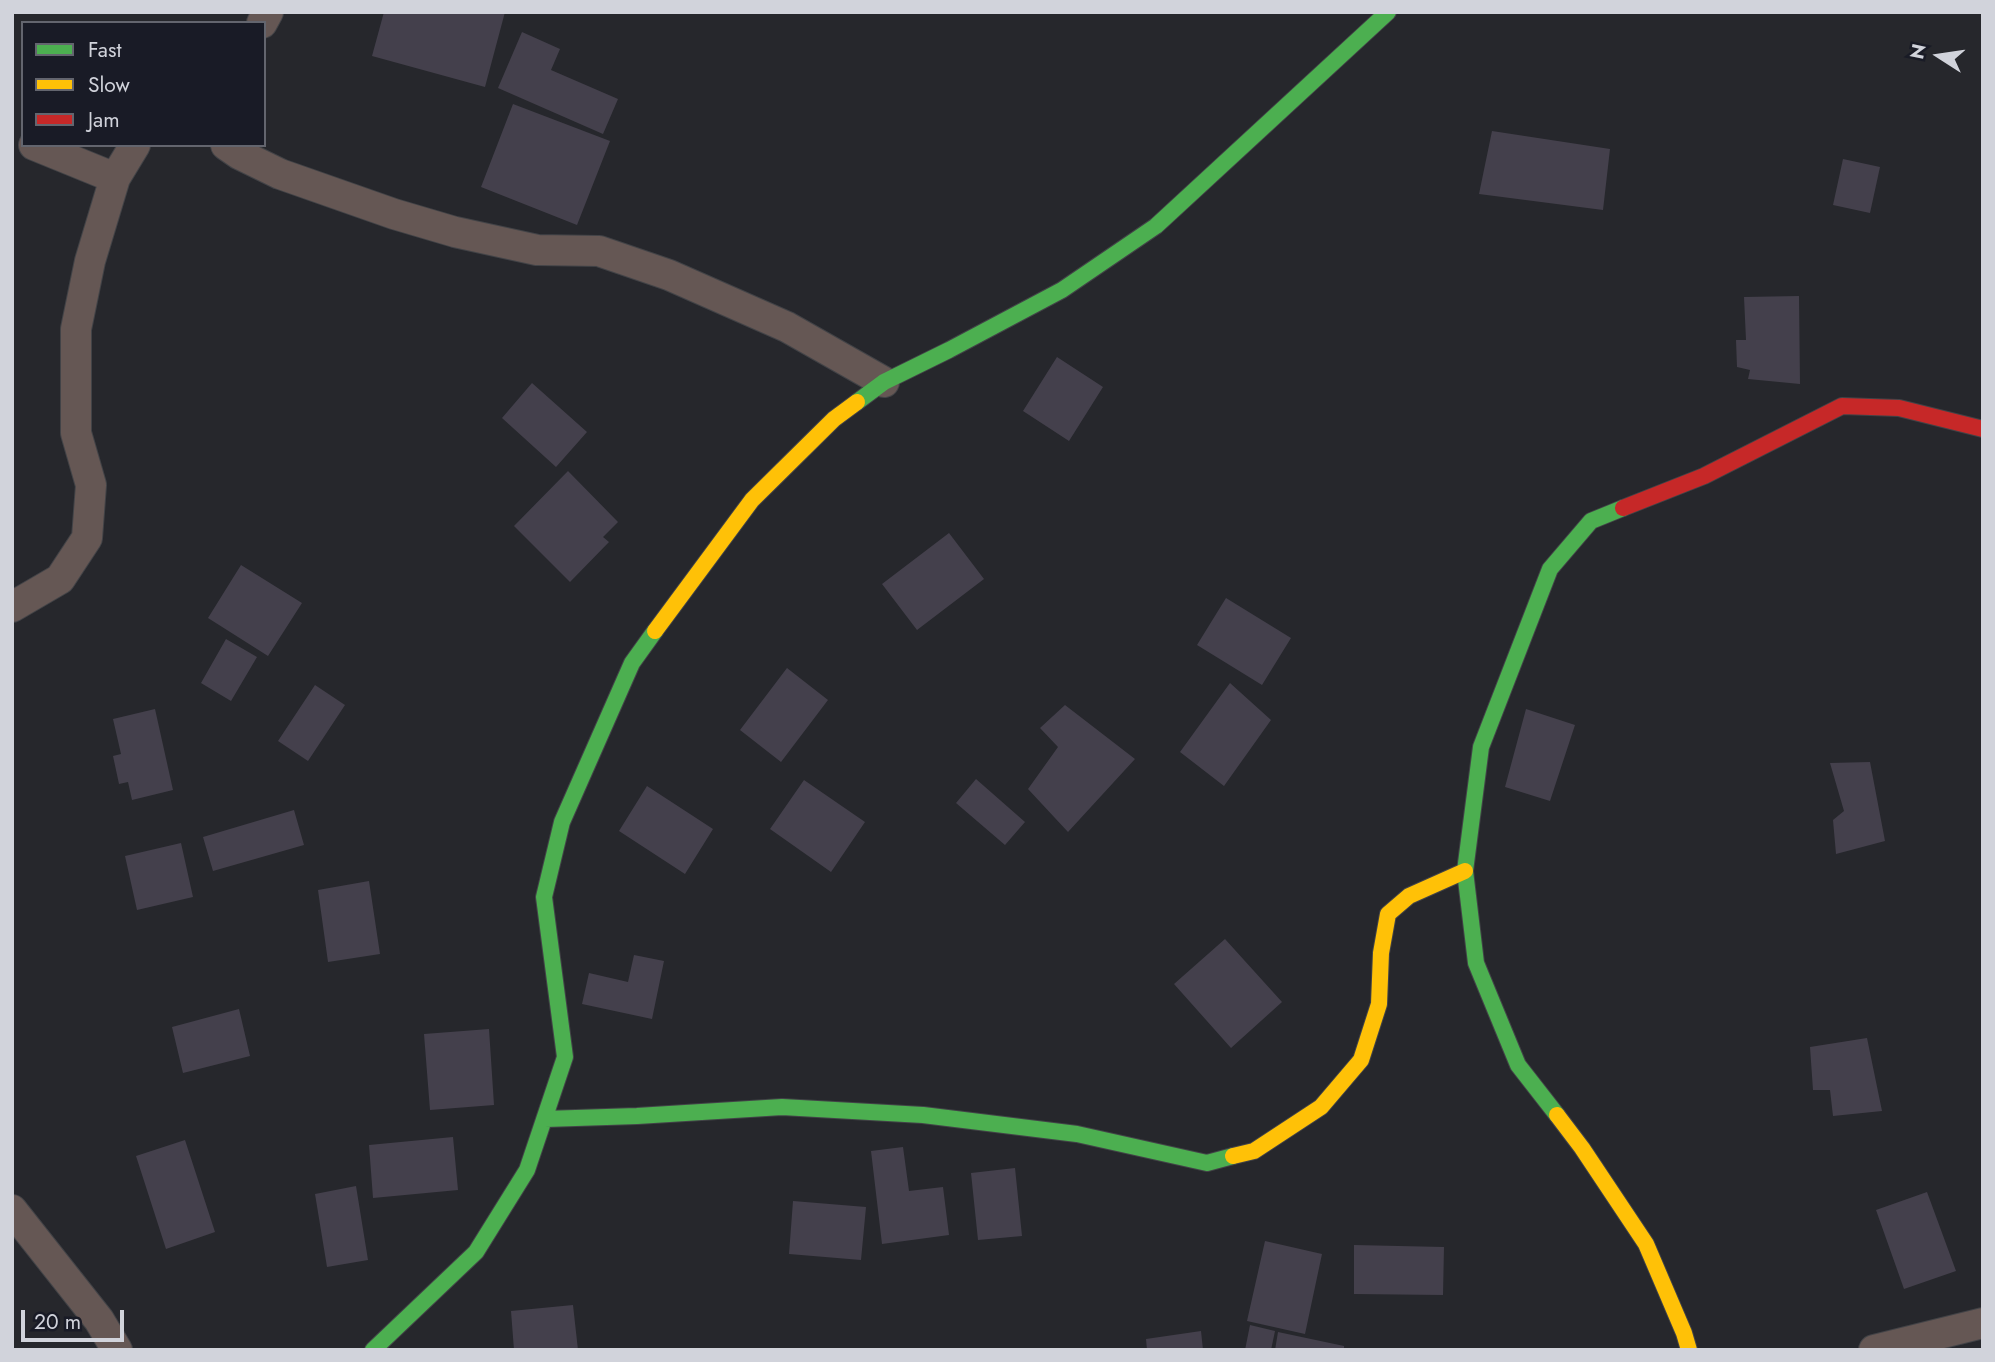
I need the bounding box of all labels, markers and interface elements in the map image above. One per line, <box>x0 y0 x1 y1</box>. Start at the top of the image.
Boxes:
legend <box>21 21 266 147</box>
north arrow <box>1904 21 1974 91</box>
text: Fast <box>88 35 121 65</box>
text: N <box>1903 41 1933 62</box>
text: Slow <box>88 70 130 100</box>
text: Jam <box>88 105 120 135</box>
scale bar <box>24 1296 128 1340</box>
text: 20 m <box>34 1307 81 1337</box>

